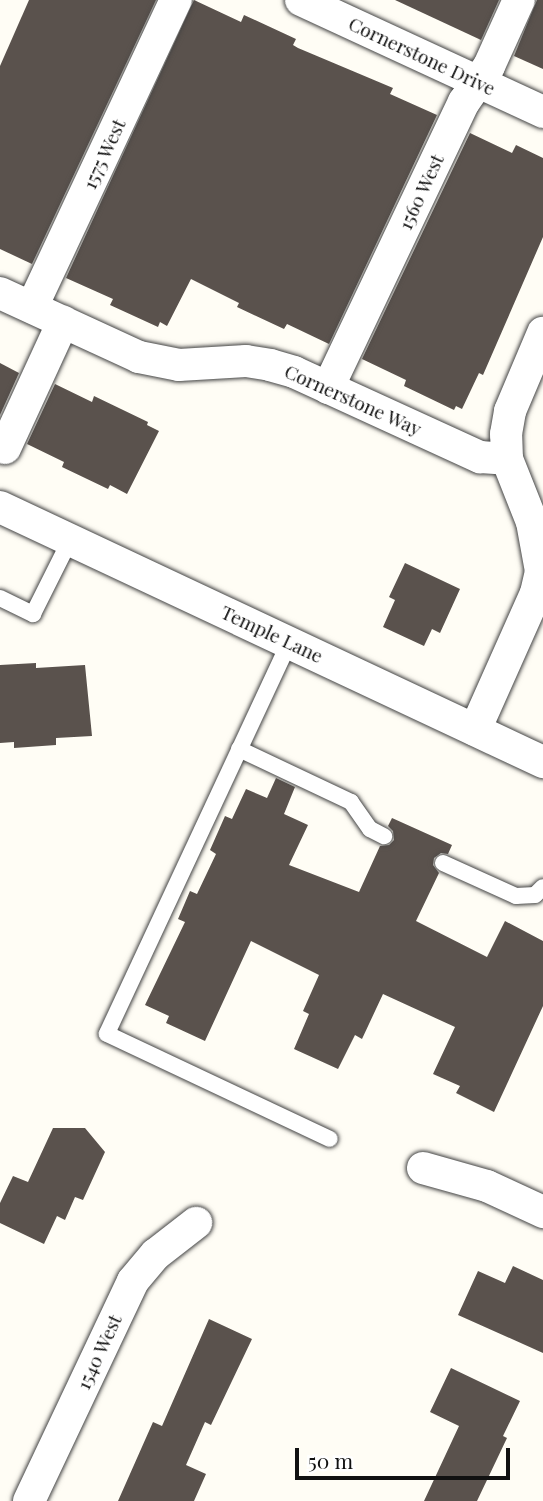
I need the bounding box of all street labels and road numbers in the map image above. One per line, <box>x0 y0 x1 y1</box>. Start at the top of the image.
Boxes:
street label: Cornerstone Drive <box>345 12 499 100</box>
street label: 1575 West <box>78 115 130 193</box>
street label: 1560 West <box>393 150 449 234</box>
street label: Cornerstone Way <box>281 360 425 440</box>
street label: Temple Lane <box>217 600 327 668</box>
street label: 1540 West <box>72 1311 126 1393</box>

